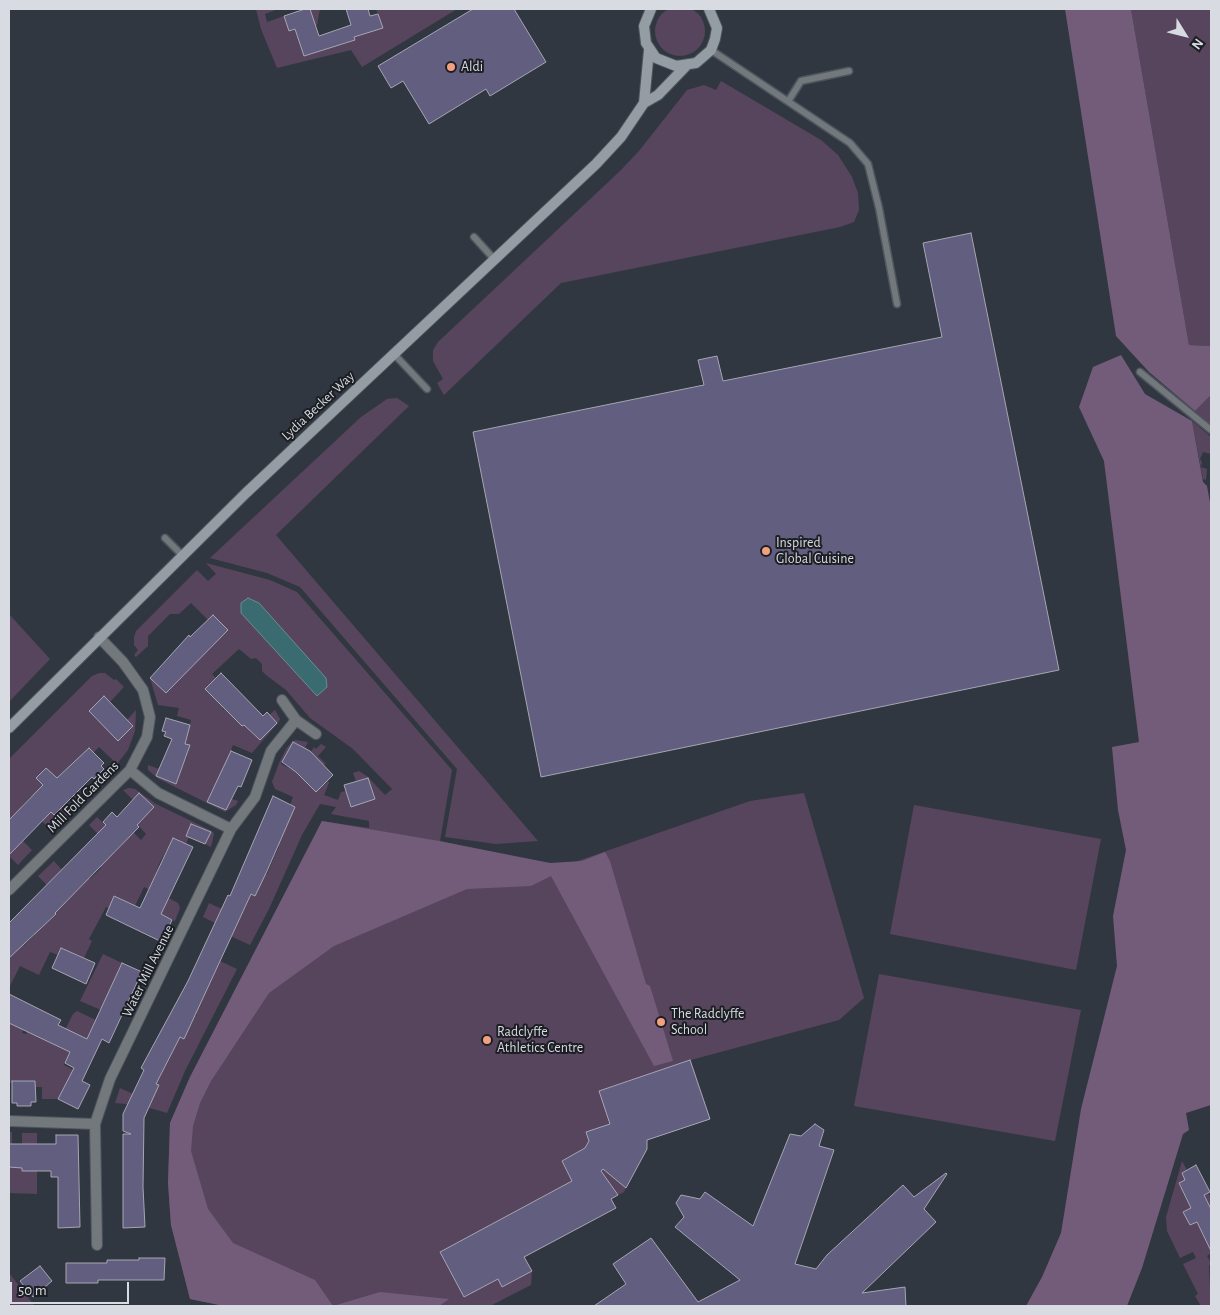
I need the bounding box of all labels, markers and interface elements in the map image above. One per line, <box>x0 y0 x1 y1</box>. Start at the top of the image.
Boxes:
north arrow <box>1160 10 1210 60</box>
text: N <box>1189 36 1206 52</box>
place label: Aldi <box>461 59 483 75</box>
marker: Aldi <box>445 61 457 73</box>
street label: Lydia Becker Way <box>278 368 358 444</box>
place label: Inspired Global Cuisine <box>776 535 854 568</box>
marker: Inspired Global Cuisine <box>760 545 772 557</box>
street label: Mill Fold Gardens <box>44 758 122 836</box>
street label: Water Mill Avenue <box>118 922 178 1020</box>
place label: The Radclyffe School <box>671 1006 744 1038</box>
marker: The Radclyffe School <box>655 1016 667 1028</box>
place label: Radclyffe Athletics Centre <box>497 1024 583 1056</box>
marker: Radclyffe Athletics Centre <box>481 1034 493 1046</box>
scale bar <box>12 1272 131 1304</box>
text: 50 m <box>18 1283 47 1298</box>

